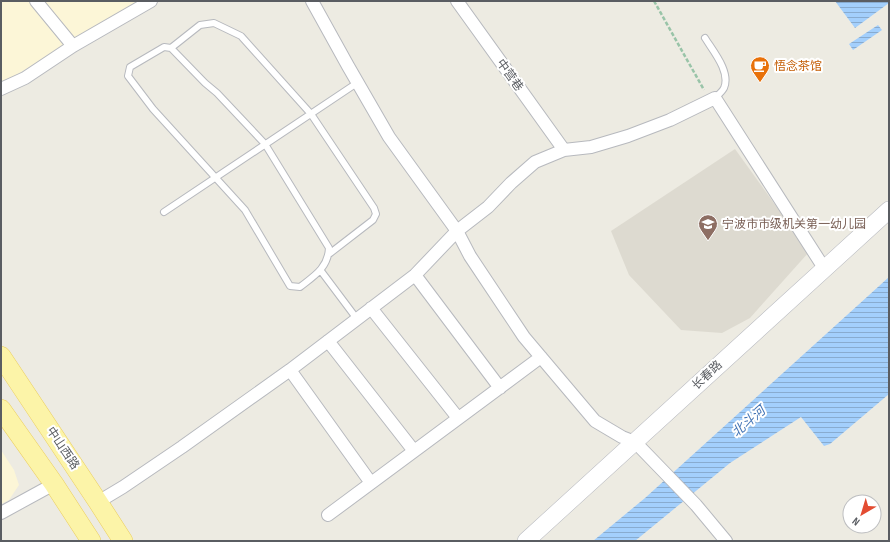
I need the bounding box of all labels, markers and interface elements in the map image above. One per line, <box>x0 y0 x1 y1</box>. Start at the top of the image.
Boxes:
cafe icon: 悟念茶馆 <box>749 55 771 83</box>
street label: 中营巷 <box>493 56 526 94</box>
place label: 悟念茶馆 <box>774 59 822 74</box>
school or university icon: 宁波市市级机关第一幼儿园 <box>697 213 719 241</box>
place label: 宁波市市级机关第一幼儿园 <box>722 217 866 232</box>
street label: 长春路 <box>689 358 726 393</box>
water label: 北斗河 <box>729 401 771 441</box>
street label: 中山西路 <box>43 424 82 472</box>
north arrow <box>842 494 882 534</box>
text: N <box>850 514 862 528</box>

